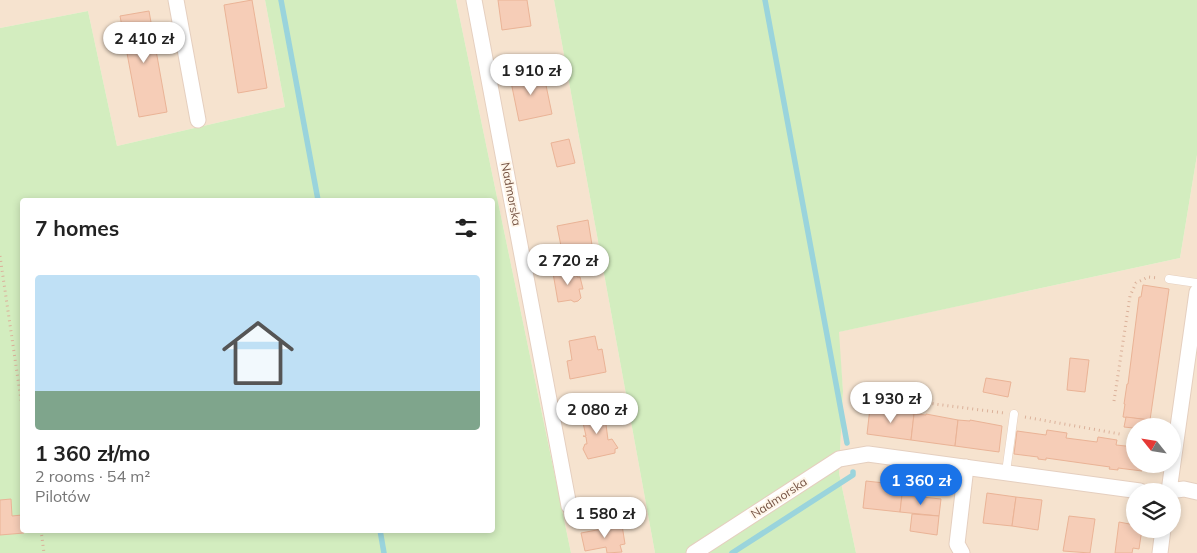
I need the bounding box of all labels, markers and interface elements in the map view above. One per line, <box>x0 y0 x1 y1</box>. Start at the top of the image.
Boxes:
pin: 2 410 zł <box>92 22 196 64</box>
text: 2 410 zł <box>114 28 174 48</box>
pin: 1 910 zł <box>479 54 583 96</box>
text: 1 910 zł <box>501 60 561 80</box>
street label: Nadmorska <box>498 161 525 227</box>
icon: filters <box>452 214 480 242</box>
text: 7 homes <box>35 215 119 241</box>
pin: 2 720 zł <box>516 244 620 286</box>
text: 2 720 zł <box>538 250 598 270</box>
icon: home <box>213 308 303 398</box>
pin: 1 930 zł <box>839 382 943 424</box>
text: 1 930 zł <box>861 388 921 408</box>
pin: 2 080 zł <box>545 392 649 435</box>
text: 2 080 zł <box>567 399 627 419</box>
north arrow <box>1126 418 1181 472</box>
map controls <box>1126 418 1181 538</box>
text: 1 360 zł/mo <box>35 440 150 466</box>
pin: 1 360 zł <box>869 464 973 506</box>
text: 2 rooms · 54 m² <box>35 466 150 486</box>
text: 1 360 zł <box>891 470 951 490</box>
street label: Nadmorska <box>748 474 810 521</box>
button: layers <box>1126 483 1181 538</box>
text: Pilotów <box>35 486 91 506</box>
pin: 1 580 zł <box>553 496 657 539</box>
text: 1 580 zł <box>575 503 635 523</box>

